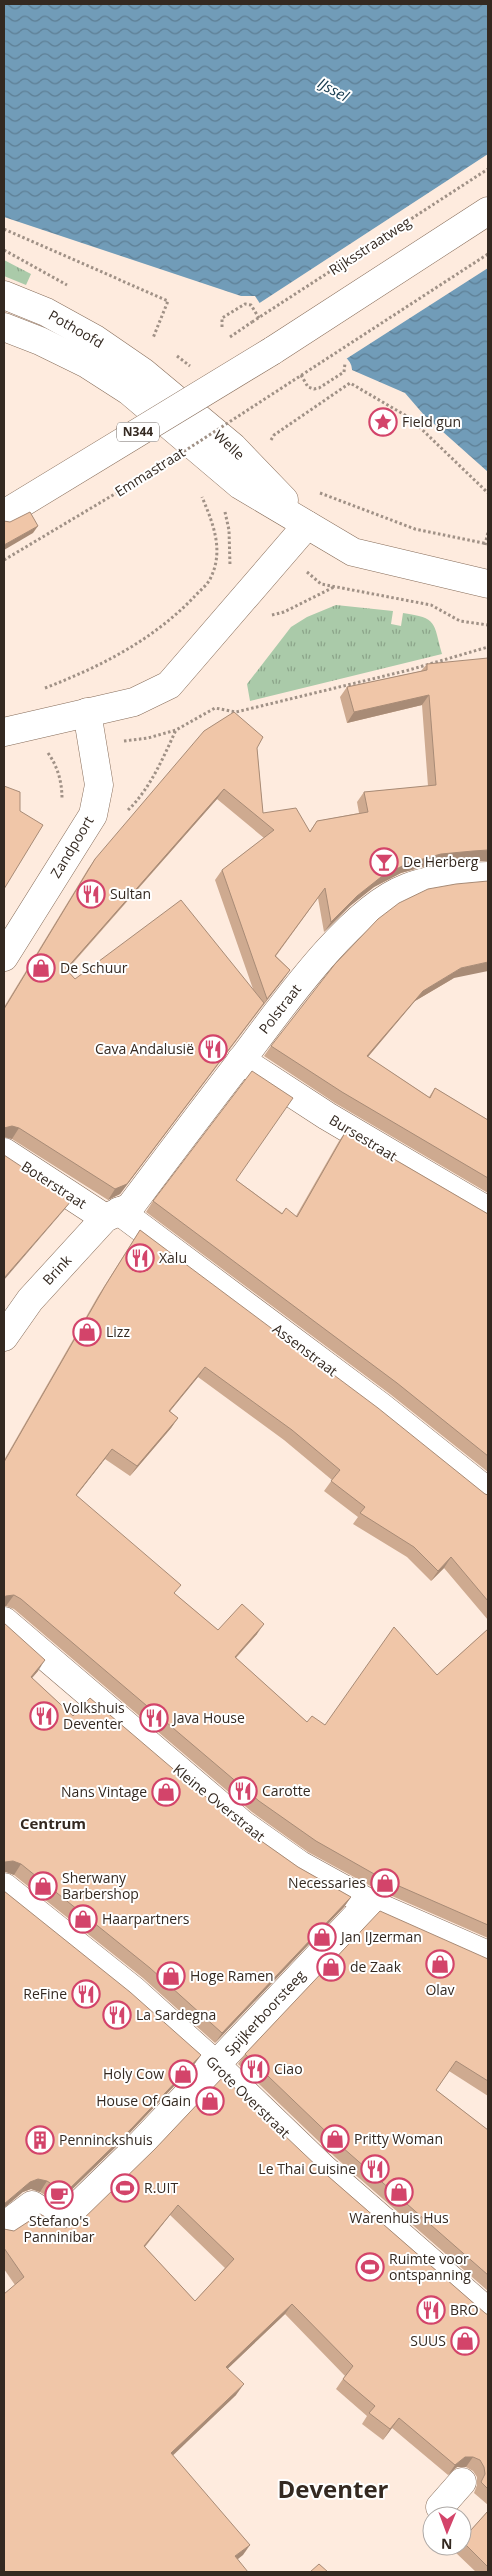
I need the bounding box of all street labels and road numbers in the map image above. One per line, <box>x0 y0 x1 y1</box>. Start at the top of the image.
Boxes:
street label: Rijksstraatweg <box>325 212 415 279</box>
street label: Pothoofd <box>45 305 107 352</box>
road number: N344 <box>117 422 159 442</box>
street label: Welle <box>210 426 249 464</box>
street label: Emmastraat <box>111 442 188 501</box>
street label: Zandpoort <box>46 812 98 881</box>
street label: Polstraat <box>254 980 305 1038</box>
street label: Bursestraat <box>326 1110 401 1165</box>
street label: Boterstraat <box>18 1156 90 1213</box>
street label: Brink <box>38 1250 76 1289</box>
street label: Assenstraat <box>269 1319 342 1380</box>
street label: Kleine Overstraat <box>169 1760 269 1846</box>
street label: Spijkerboorsteeg <box>220 1966 309 2059</box>
street label: Grote Overstraat <box>202 2052 295 2142</box>

